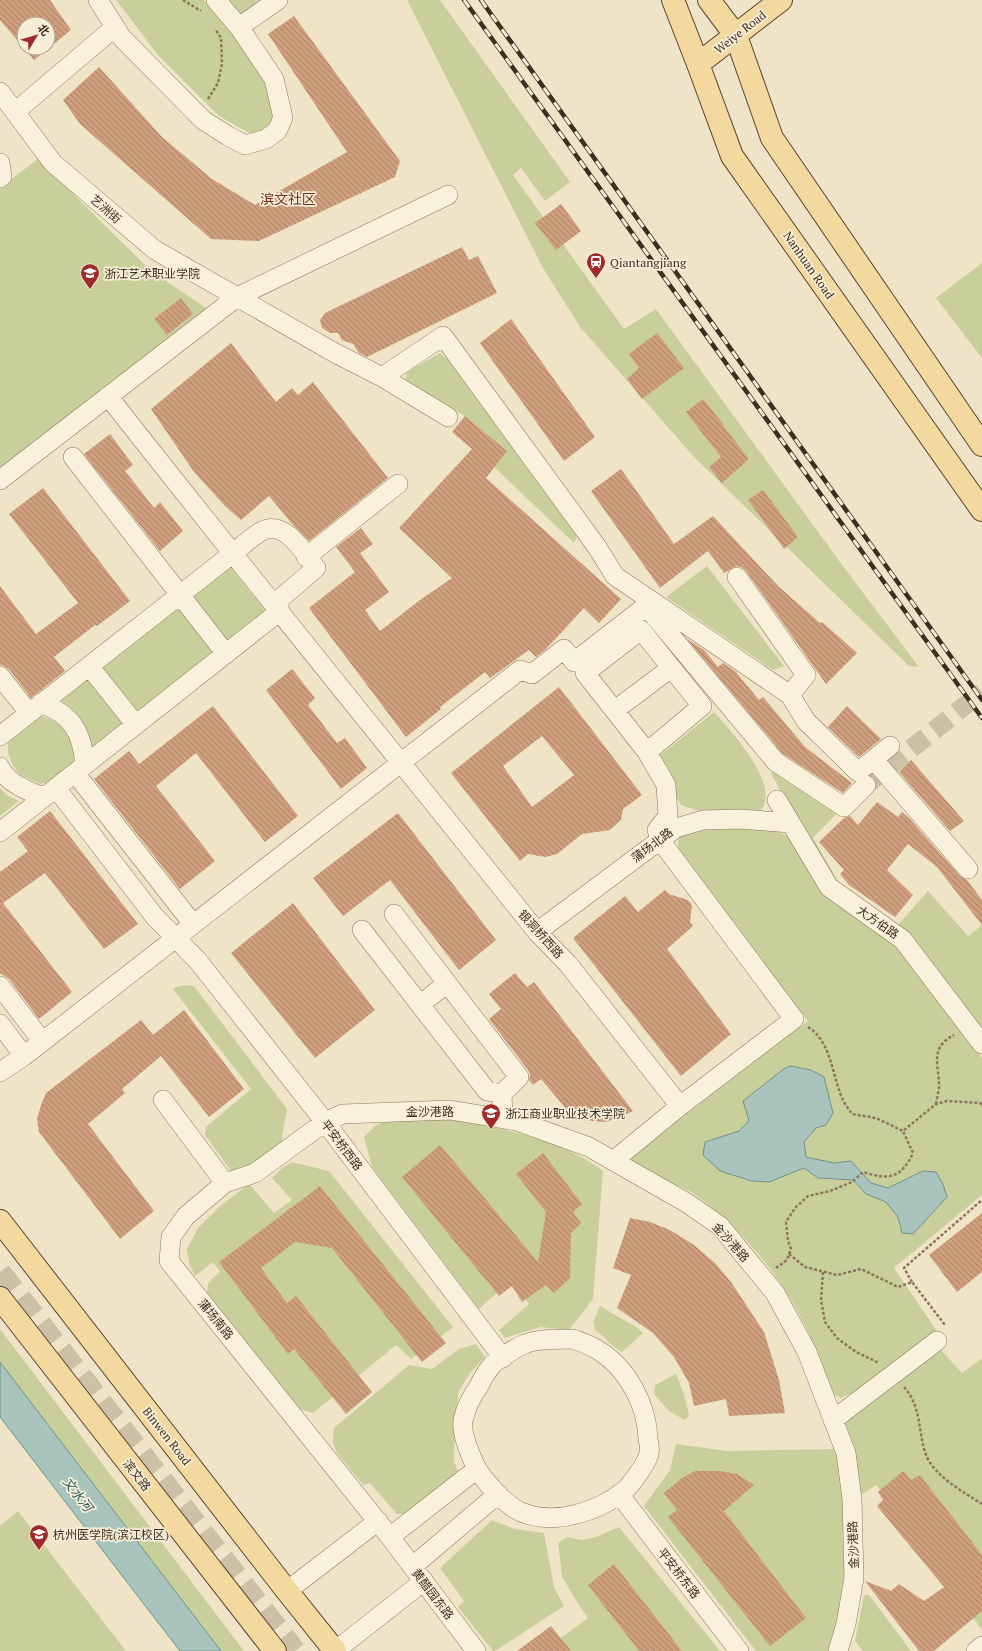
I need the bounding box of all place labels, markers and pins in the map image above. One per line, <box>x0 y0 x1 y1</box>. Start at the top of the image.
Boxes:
station icon: Qiantangjiang <box>585 251 607 279</box>
place label: Qiantangjiang <box>610 255 687 270</box>
school or university icon: 浙江艺术职业学院 <box>79 262 101 290</box>
place label: 浙江艺术职业学院 <box>104 266 200 281</box>
school or university icon: 浙江商业职业技术学院 <box>480 1102 502 1130</box>
place label: 浙江商业职业技术学院 <box>505 1106 625 1121</box>
school or university icon: 杭州医学院(滨江校区) <box>28 1523 50 1551</box>
place label: 杭州医学院(滨江校区) <box>53 1527 169 1542</box>

